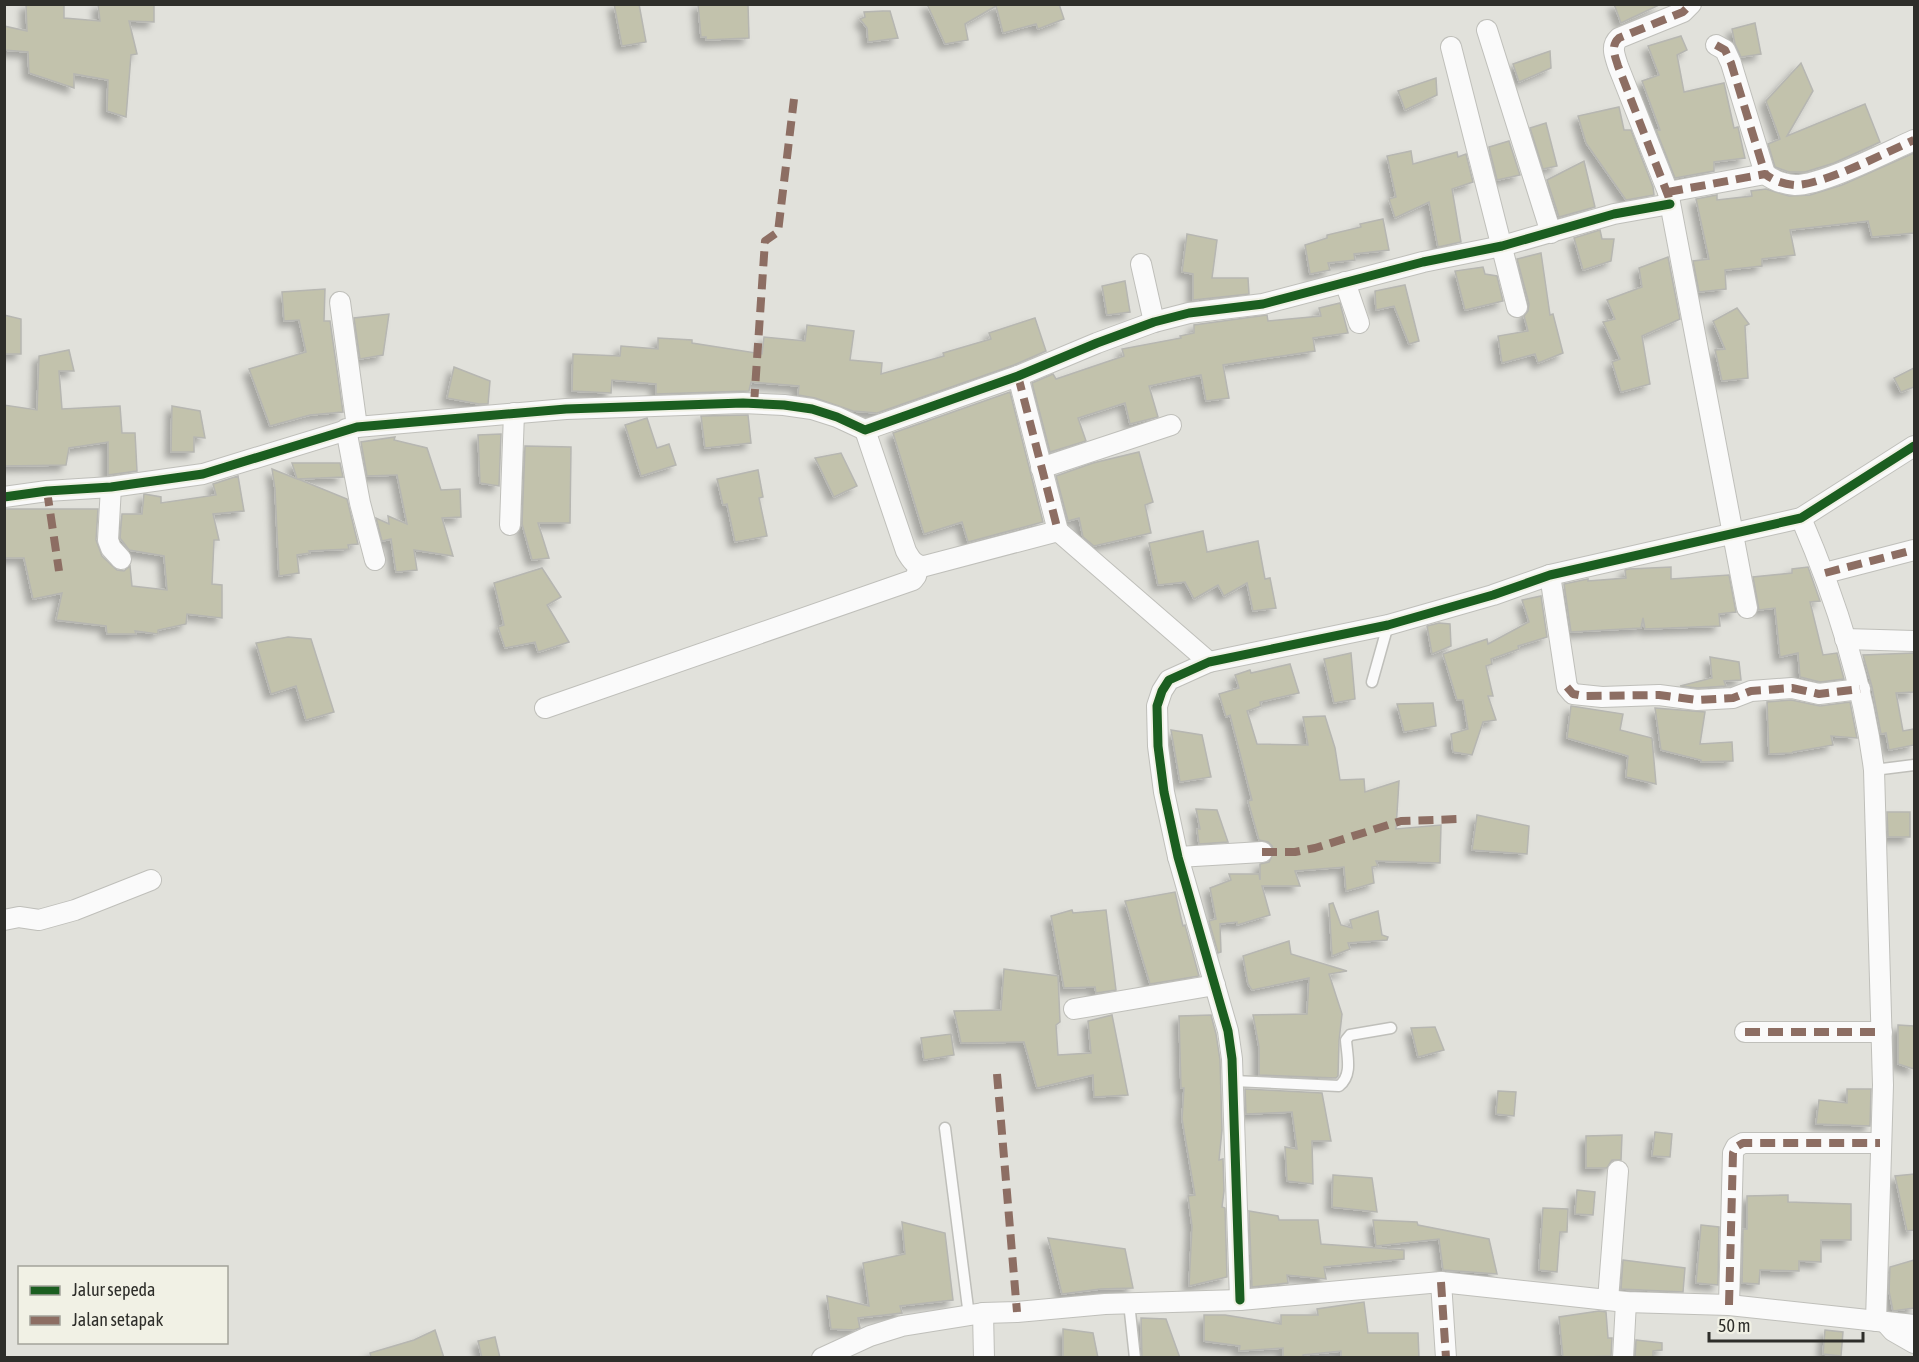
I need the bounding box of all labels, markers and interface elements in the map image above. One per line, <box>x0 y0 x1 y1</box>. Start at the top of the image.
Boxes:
legend <box>18 1266 228 1344</box>
text: Jalur sepeda <box>72 1279 155 1300</box>
scale bar <box>1709 1305 1864 1343</box>
text: Jalan setapak <box>72 1309 163 1330</box>
text: 50 m <box>1718 1315 1750 1336</box>

